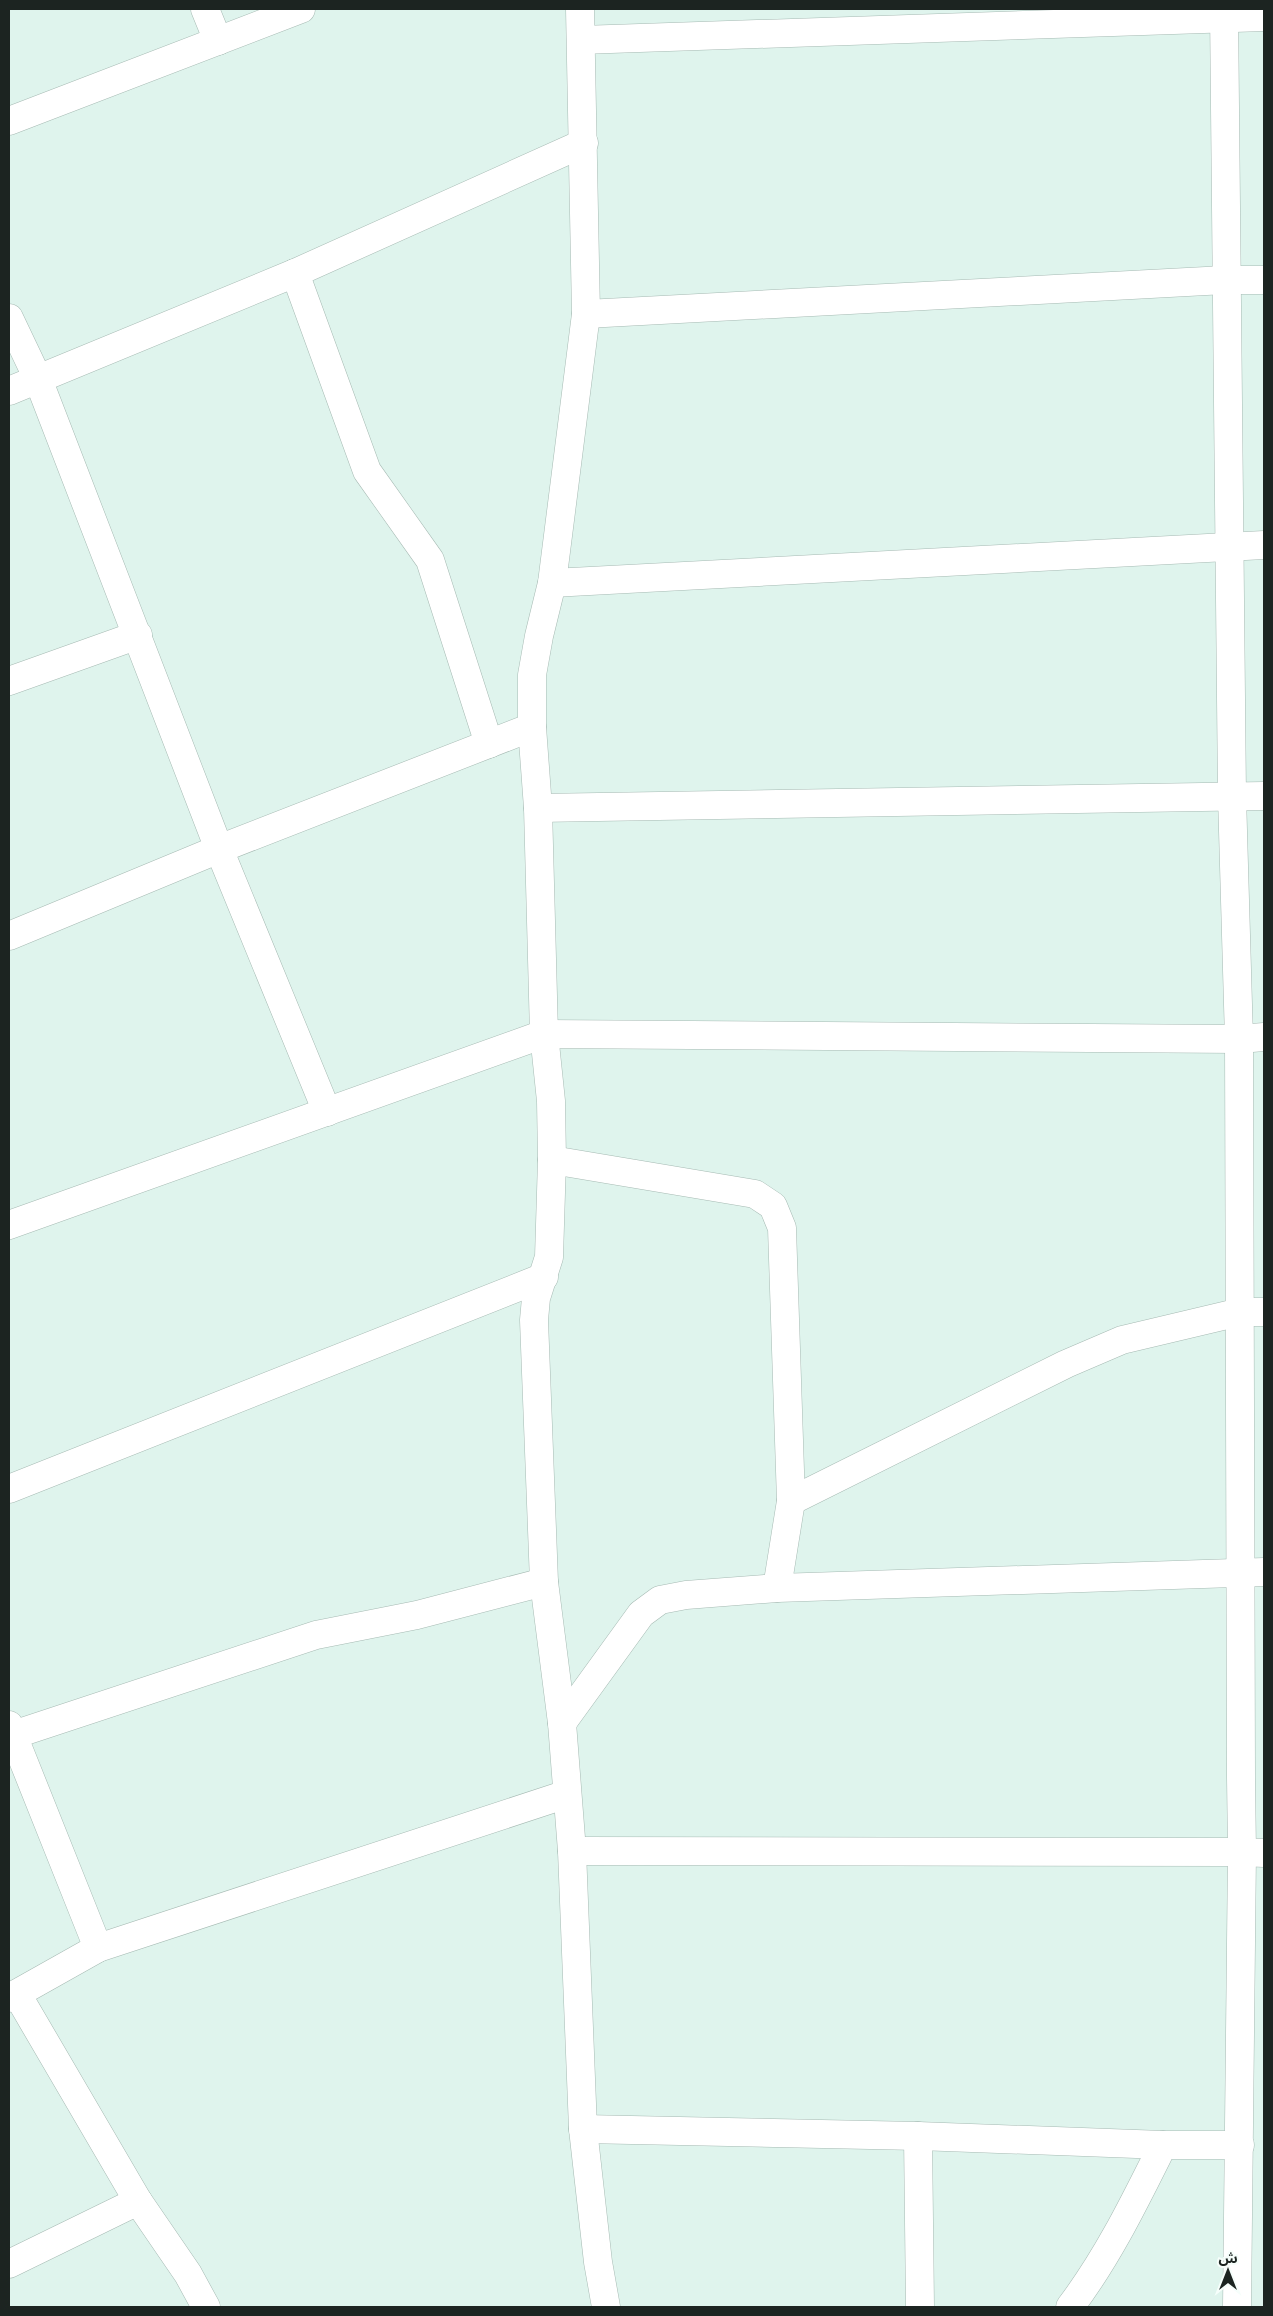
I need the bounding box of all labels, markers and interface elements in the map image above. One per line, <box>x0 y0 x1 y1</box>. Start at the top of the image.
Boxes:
north arrow <box>1203 2246 1253 2296</box>
text: ش <box>1218 2248 1238 2269</box>

